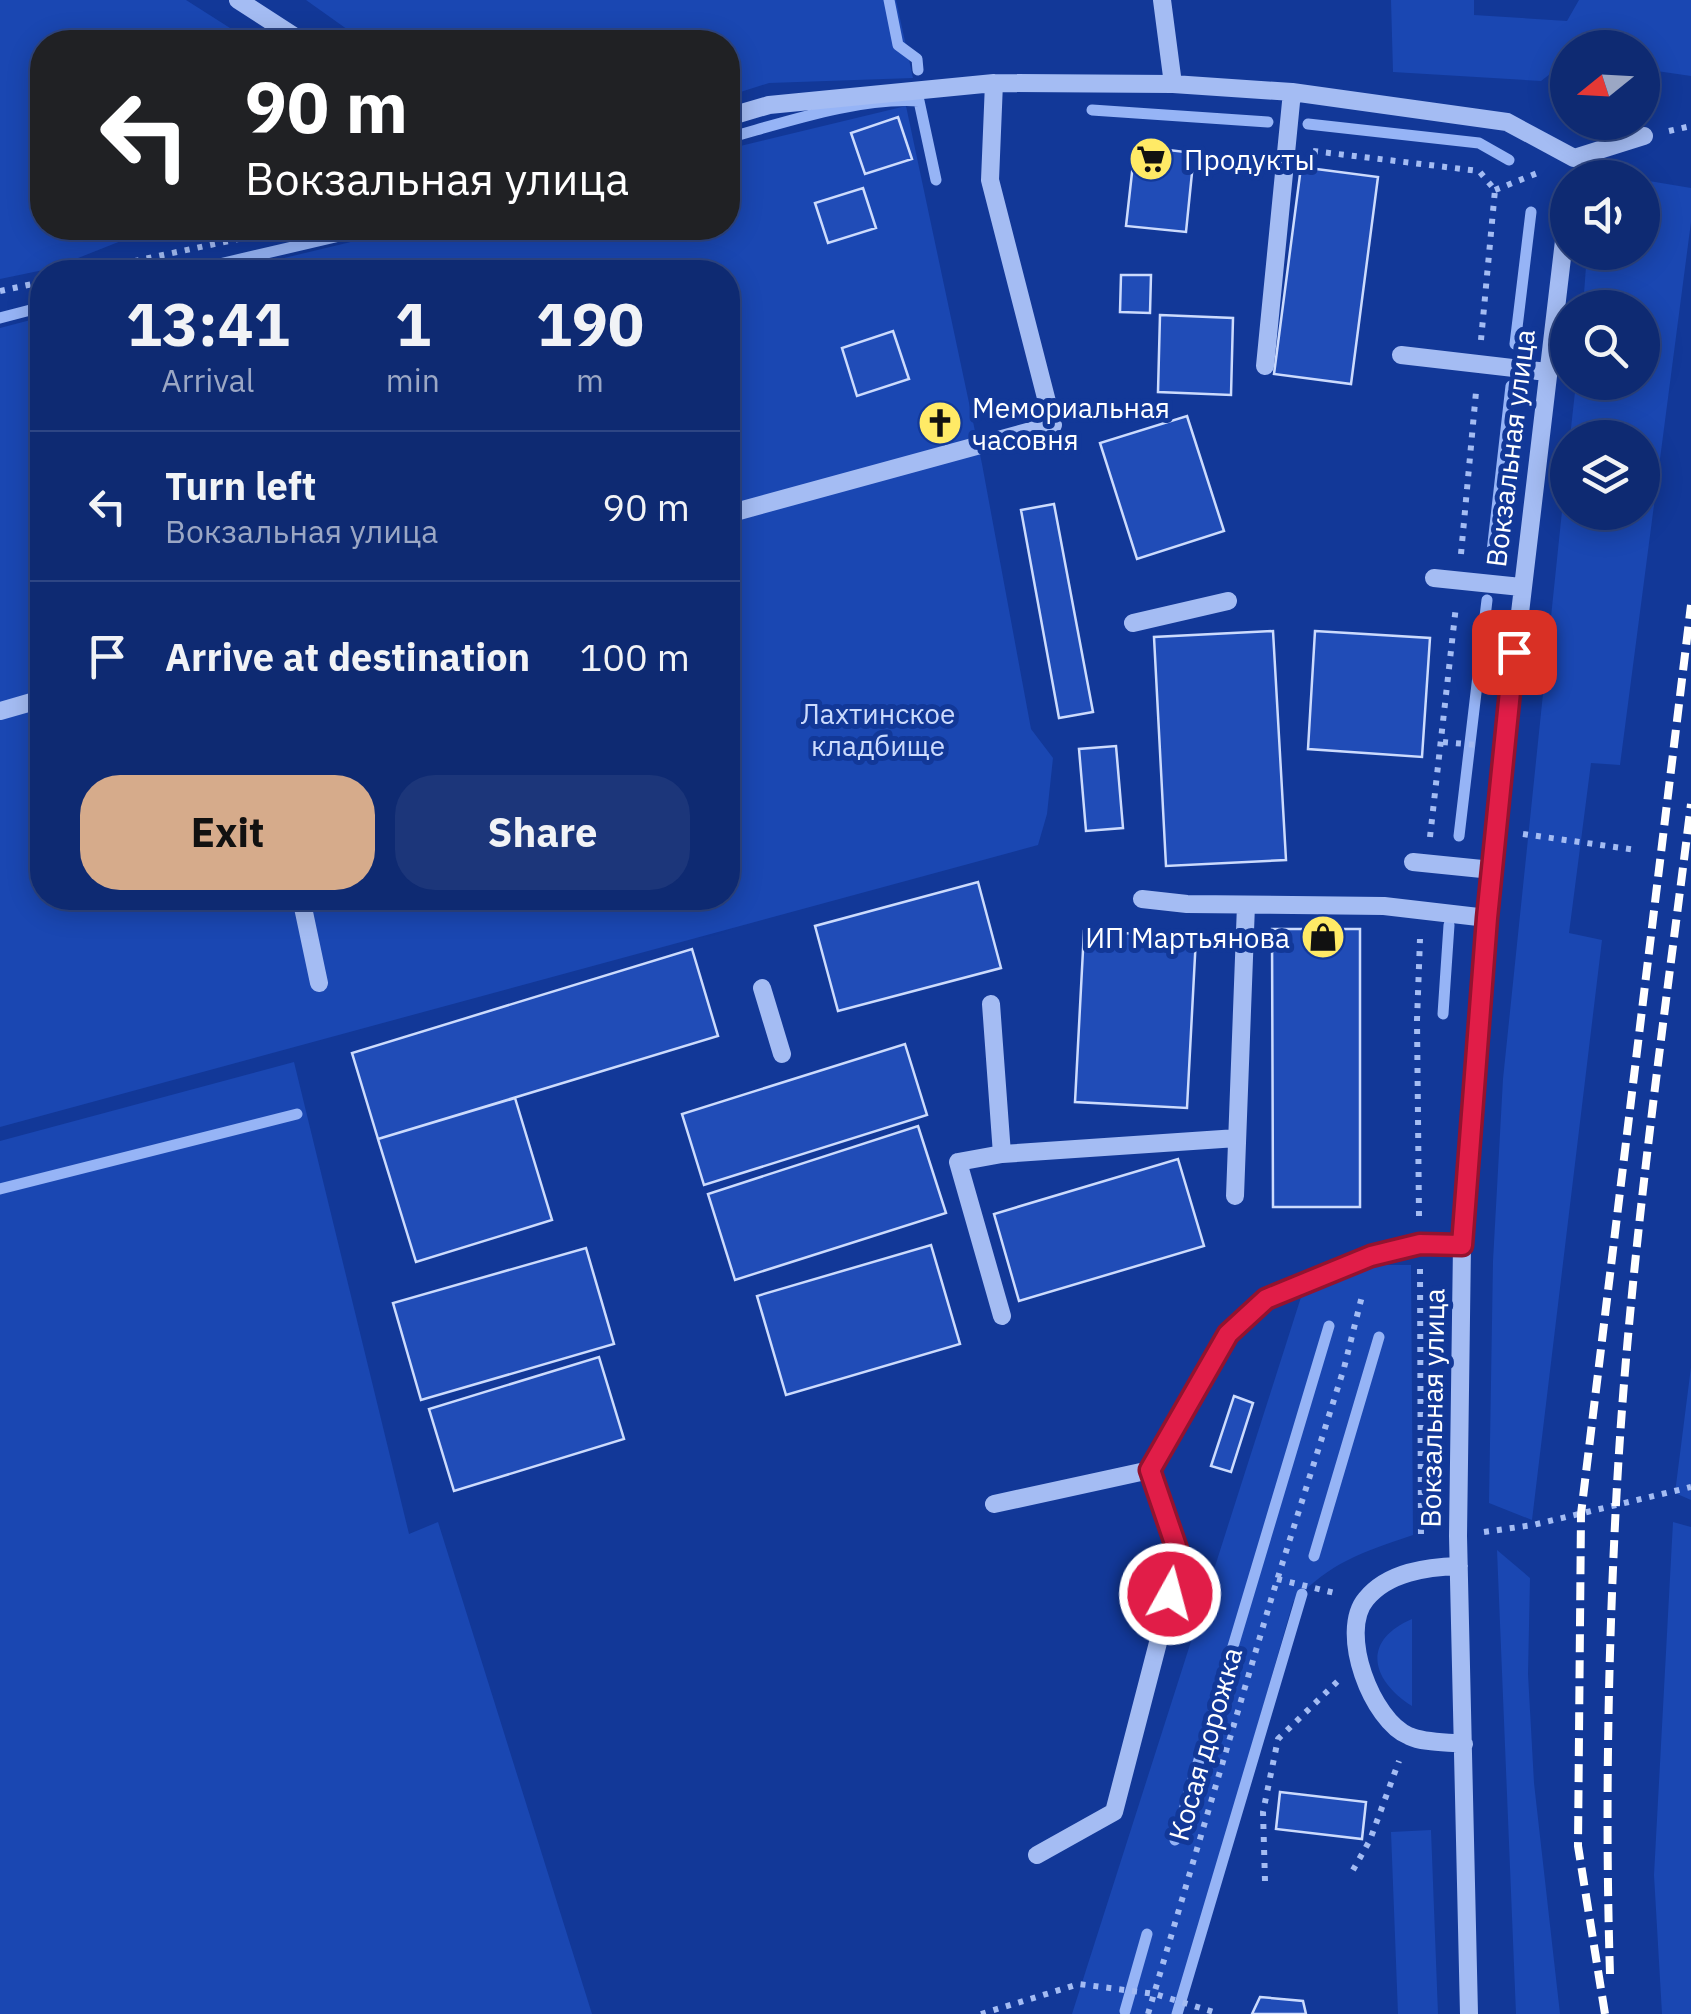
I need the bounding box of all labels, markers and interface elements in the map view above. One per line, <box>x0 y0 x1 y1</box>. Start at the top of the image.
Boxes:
north arrow <box>1550 30 1660 140</box>
map controls <box>1550 30 1660 530</box>
text: 90 m <box>245 61 408 152</box>
icon: left <box>80 70 210 200</box>
supermarket icon: Продукты <box>1128 136 1174 182</box>
place label: Продукты <box>1184 141 1315 178</box>
text: Вокзальная улица <box>245 149 629 207</box>
button: sound <box>1550 160 1660 270</box>
text: 13:41 <box>126 284 290 363</box>
text: 1 <box>395 284 431 363</box>
text: 190 <box>536 284 644 363</box>
button: search <box>1550 290 1660 400</box>
street label: Вокзальная улица <box>1477 327 1543 569</box>
text: Arrival <box>161 359 255 401</box>
text: min <box>386 359 440 401</box>
text: m <box>576 359 604 401</box>
place label: Мемориальная часовня <box>972 389 1170 458</box>
church icon: Мемориальная часовня <box>917 400 963 446</box>
button: layers <box>1550 420 1660 530</box>
text: Turn left <box>165 461 316 510</box>
icon: left <box>80 479 135 534</box>
text: 90 m <box>602 482 690 531</box>
text: Вокзальная улица <box>165 510 438 552</box>
pin <box>1472 610 1557 695</box>
icon: arrive <box>1487 625 1542 680</box>
icon: arrive <box>80 629 135 684</box>
text: Arrive at destination <box>165 632 530 681</box>
text: 100 m <box>579 632 690 681</box>
park label: Лахтинское кладбище <box>801 695 955 764</box>
button: Exit <box>80 775 375 890</box>
button: Share <box>395 775 690 890</box>
shop icon: ИП Мартьянова <box>1300 914 1346 960</box>
place label: ИП Мартьянова <box>1085 919 1290 956</box>
street label: Вокзальная улица <box>1411 1288 1453 1528</box>
position arrow <box>1118 1542 1222 1646</box>
street label: Косая дорожка <box>1160 1643 1250 1845</box>

